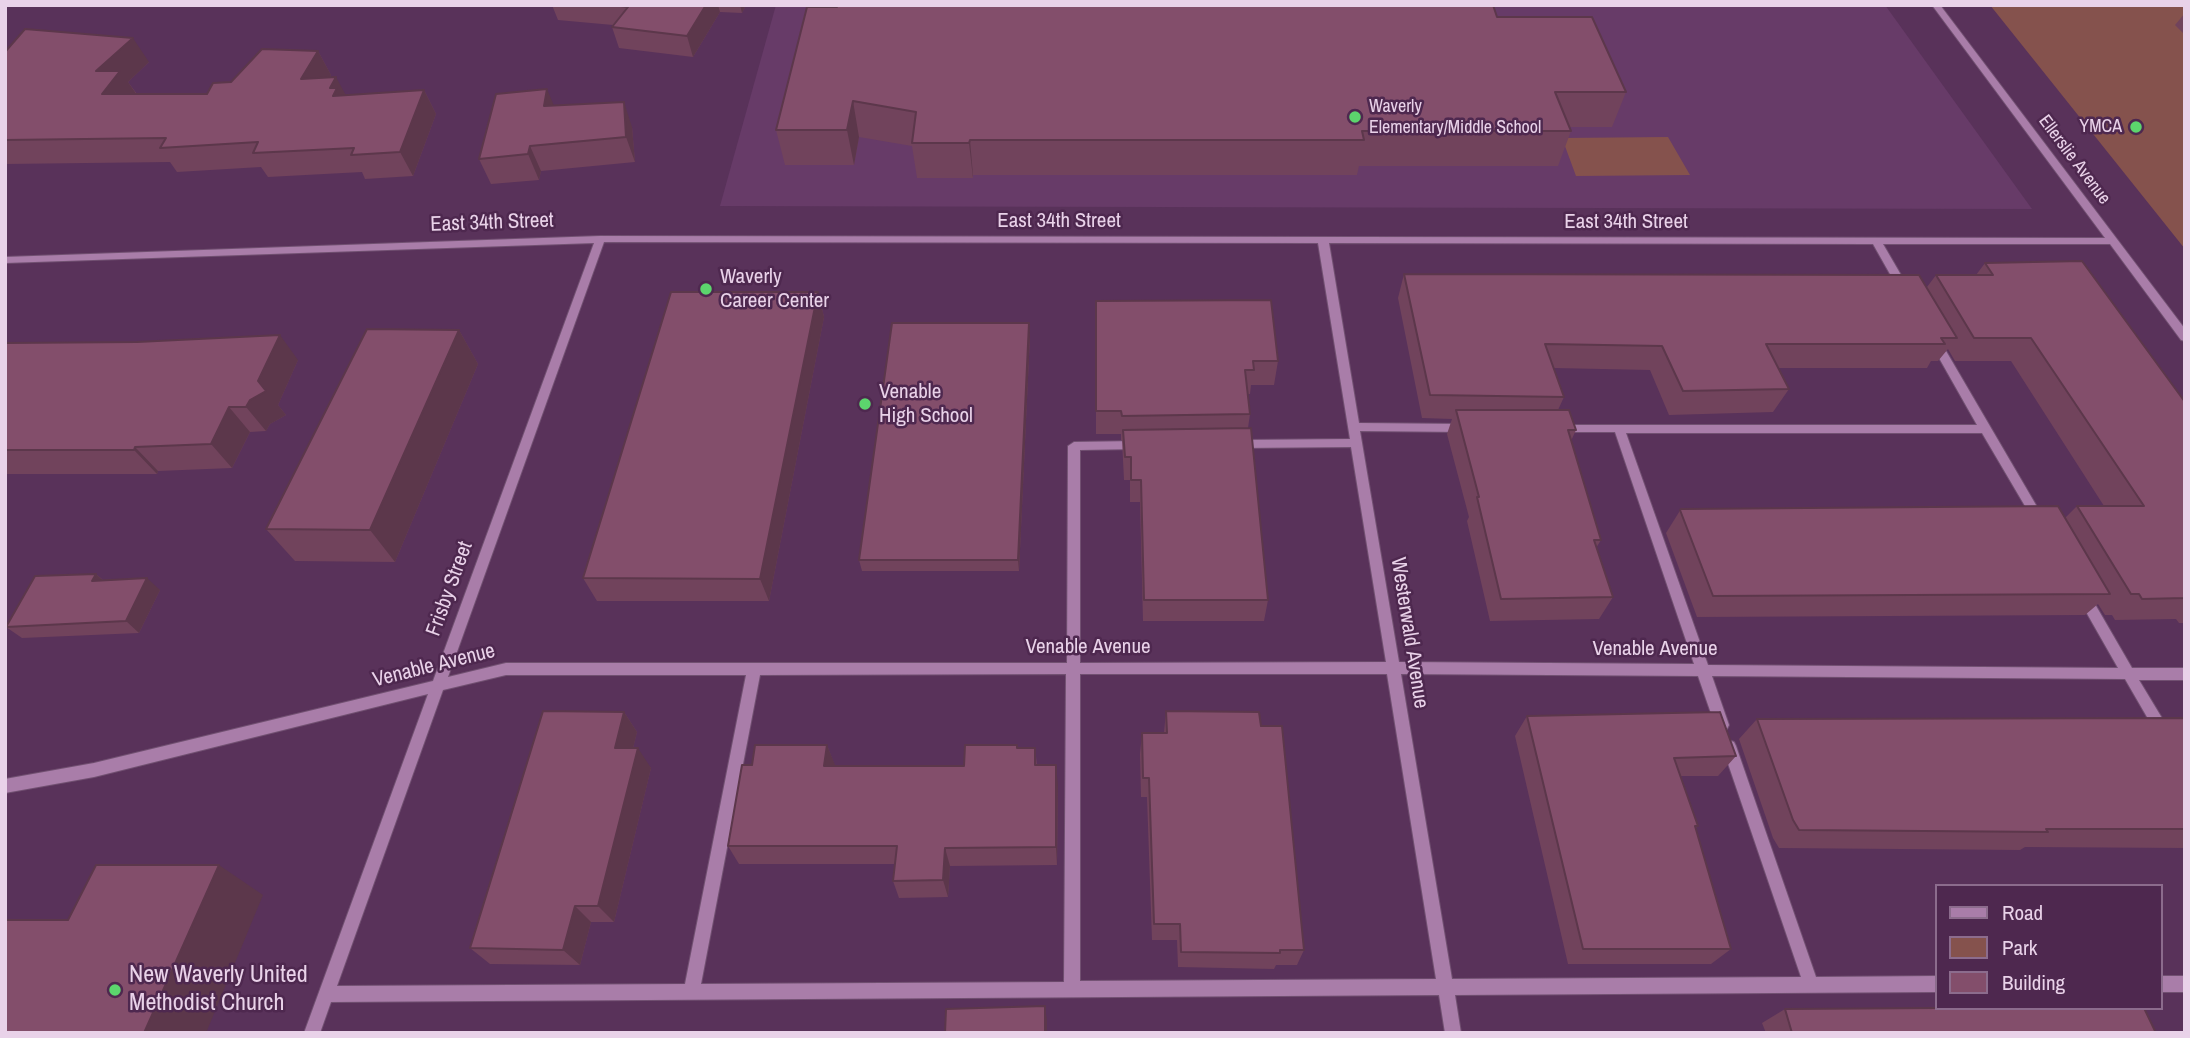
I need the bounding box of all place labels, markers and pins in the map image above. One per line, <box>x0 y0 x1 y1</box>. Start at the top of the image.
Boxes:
place label: Waverly Elementary/Middle School <box>1369 96 1541 138</box>
marker: Waverly Elementary/Middle School <box>1347 109 1363 125</box>
place label: YMCA <box>2079 116 2122 138</box>
marker: YMCA <box>2128 119 2144 135</box>
place label: Waverly Career Center <box>720 264 829 314</box>
marker: Waverly Career Center <box>698 281 714 297</box>
place label: Venable High School <box>879 379 973 429</box>
marker: Venable High School <box>857 396 873 412</box>
place label: New Waverly United Methodist Church <box>129 962 308 1018</box>
marker: New Waverly United Methodist Church <box>107 982 123 998</box>

